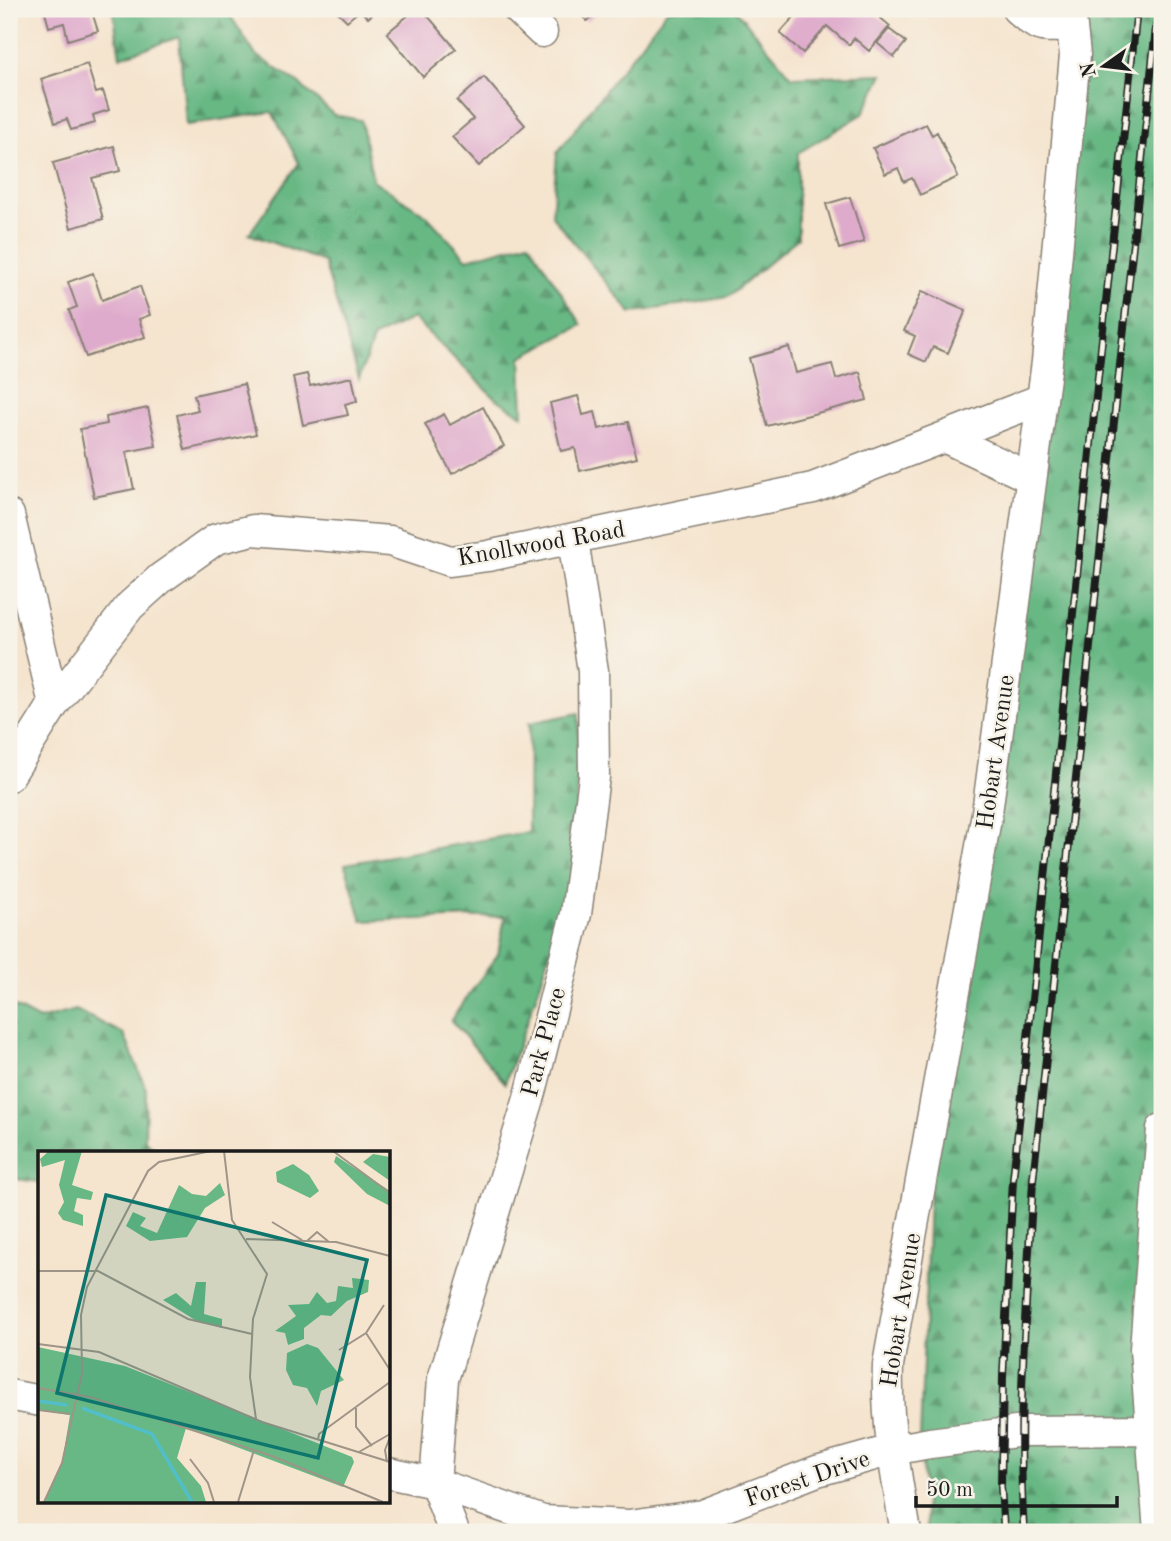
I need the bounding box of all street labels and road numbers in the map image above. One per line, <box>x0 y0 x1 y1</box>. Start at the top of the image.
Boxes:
street label: Knollwood Road <box>456 518 627 572</box>
street label: Hobart Avenue <box>974 673 1020 831</box>
street label: Park Place <box>519 985 571 1100</box>
street label: Hobart Avenue <box>878 1231 926 1389</box>
street label: Forest Drive <box>742 1447 873 1512</box>

